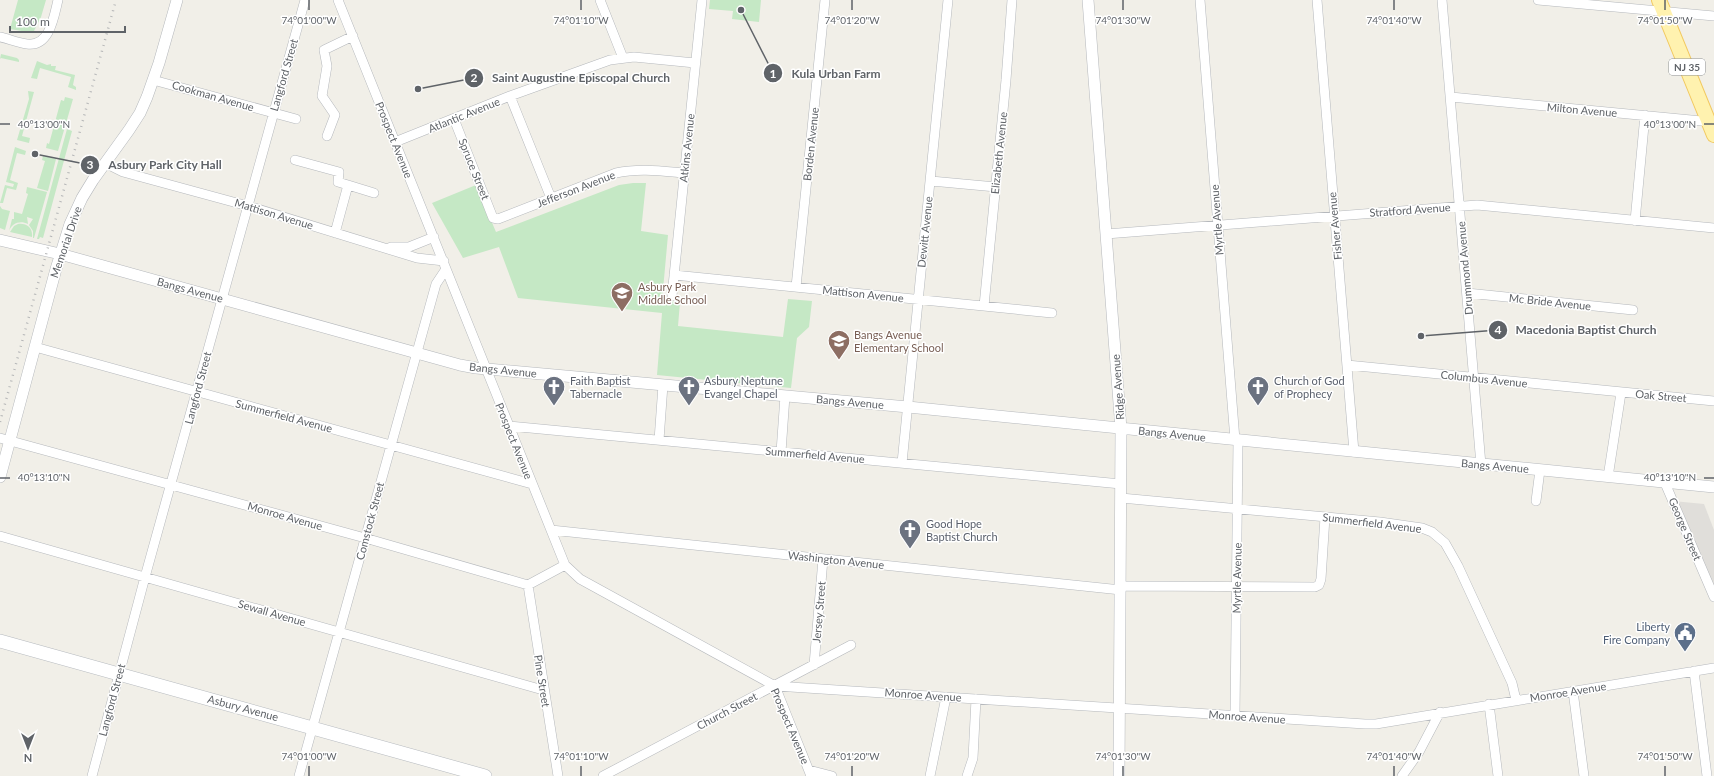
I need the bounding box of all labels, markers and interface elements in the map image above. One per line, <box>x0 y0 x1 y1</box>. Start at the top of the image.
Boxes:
scale bar <box>10 8 125 34</box>
text: 100 m <box>16 14 50 29</box>
text: 74°01'00"W <box>281 14 337 26</box>
text: 74°01'10"W <box>553 14 609 26</box>
text: 74°01'20"W <box>824 14 880 26</box>
text: 74°01'30"W <box>1095 14 1151 26</box>
text: 74°01'40"W <box>1366 14 1422 26</box>
text: 74°01'50"W <box>1637 14 1693 26</box>
street label: Langford Street <box>267 37 300 113</box>
road number: NJ 35 <box>1669 59 1705 75</box>
callout: Kula Urban Farm <box>763 61 888 85</box>
callout: Saint Augustine Episcopal Church <box>464 66 678 90</box>
text: 1 <box>770 66 777 81</box>
text: Kula Urban Farm <box>791 66 881 81</box>
text: 2 <box>471 70 478 85</box>
text: Saint Augustine Episcopal Church <box>492 70 670 85</box>
street label: Cookman Avenue <box>171 78 256 114</box>
street label: Atlantic Avenue <box>426 94 502 135</box>
street label: Prospect Avenue <box>373 100 416 180</box>
street label: Milton Avenue <box>1546 100 1618 119</box>
street label: Borden Avenue <box>800 106 821 181</box>
street label: Elizabeth Avenue <box>988 111 1009 195</box>
street label: Atkins Avenue <box>676 113 697 183</box>
text: 40°13'00"N <box>18 118 70 130</box>
text: 40°13'00"N <box>1644 118 1696 130</box>
street label: Spruce Street <box>456 136 493 201</box>
callout: Asbury Park City Hall <box>80 153 230 177</box>
text: 3 <box>87 157 94 172</box>
text: Asbury Park City Hall <box>107 157 222 172</box>
street label: Jefferson Avenue <box>535 168 617 209</box>
street label: Myrtle Avenue <box>1208 184 1225 256</box>
street label: Fisher Avenue <box>1325 191 1344 261</box>
street label: Mattison Avenue <box>233 195 315 232</box>
street label: Dewitt Avenue <box>914 195 935 268</box>
street label: Stratford Avenue <box>1369 200 1451 219</box>
street label: Memorial Drive <box>47 204 84 279</box>
street label: Drummond Avenue <box>1454 221 1475 315</box>
street label: Bangs Avenue <box>156 274 225 305</box>
school or university icon: Asbury Park Middle School <box>609 280 635 313</box>
place label: Asbury Park Middle School <box>638 280 707 306</box>
street label: Mattison Avenue <box>822 283 905 304</box>
street label: Mc Bride Avenue <box>1508 291 1592 312</box>
callout: Macedonia Baptist Church <box>1488 318 1665 342</box>
text: 4 <box>1495 322 1502 337</box>
text: Macedonia Baptist Church <box>1515 322 1657 337</box>
school or university icon: Bangs Avenue Elementary School <box>826 328 852 361</box>
place label: Bangs Avenue Elementary School <box>854 328 944 354</box>
street label: Langford Street <box>182 350 213 426</box>
street label: Ridge Avenue <box>1109 354 1126 420</box>
street label: Bangs Avenue <box>469 359 538 380</box>
street label: Columbus Avenue <box>1440 367 1528 390</box>
church icon: Faith Baptist Tabernacle <box>541 374 567 407</box>
place label: Faith Baptist Tabernacle <box>570 374 631 400</box>
church icon: Asbury Neptune Evangel Chapel <box>676 374 702 407</box>
place label: Asbury Neptune Evangel Chapel <box>704 374 783 400</box>
church icon: Church of God of Prophecy <box>1245 374 1271 407</box>
place label: Church of God of Prophecy <box>1274 374 1345 400</box>
street label: Oak Street <box>1635 387 1687 404</box>
street label: Bangs Avenue <box>816 392 885 411</box>
street label: Summerfield Avenue <box>234 396 334 435</box>
street label: Prospect Avenue <box>493 401 536 481</box>
street label: Bangs Avenue <box>1138 423 1207 444</box>
street label: Summerfield Avenue <box>765 444 865 465</box>
street label: Bangs Avenue <box>1461 456 1530 475</box>
text: 40°13'10"N <box>18 471 70 483</box>
text: 40°13'10"N <box>1644 471 1696 483</box>
street label: Comstock Street <box>353 480 386 561</box>
street label: George Street <box>1666 495 1705 562</box>
street label: Monroe Avenue <box>246 499 324 532</box>
street label: Summerfield Avenue <box>1322 510 1422 535</box>
church icon: Good Hope Baptist Church <box>897 517 923 550</box>
place label: Good Hope Baptist Church <box>926 517 998 543</box>
street label: Myrtle Avenue <box>1229 542 1244 614</box>
street label: Washington Avenue <box>787 548 885 571</box>
street label: Jersey Street <box>809 581 828 643</box>
street label: Sewall Avenue <box>237 597 308 628</box>
place label: Liberty Fire Company <box>1603 620 1670 646</box>
public building icon: Liberty Fire Company <box>1672 620 1698 653</box>
street label: Pine Street <box>532 654 553 708</box>
street label: Langford Street <box>96 662 127 738</box>
street label: Monroe Avenue <box>1529 679 1607 704</box>
street label: Monroe Avenue <box>884 685 962 704</box>
street label: Prospect Avenue <box>769 686 812 766</box>
street label: Church Street <box>694 689 759 732</box>
street label: Asbury Avenue <box>206 692 280 723</box>
street label: Monroe Avenue <box>1208 707 1286 726</box>
north arrow <box>8 728 48 768</box>
text: 74°01'00"W <box>281 750 337 762</box>
text: 74°01'10"W <box>553 750 609 762</box>
text: 74°01'20"W <box>824 750 880 762</box>
text: 74°01'30"W <box>1095 750 1151 762</box>
text: 74°01'40"W <box>1366 750 1422 762</box>
text: 74°01'50"W <box>1637 750 1693 762</box>
text: N <box>24 752 32 765</box>

